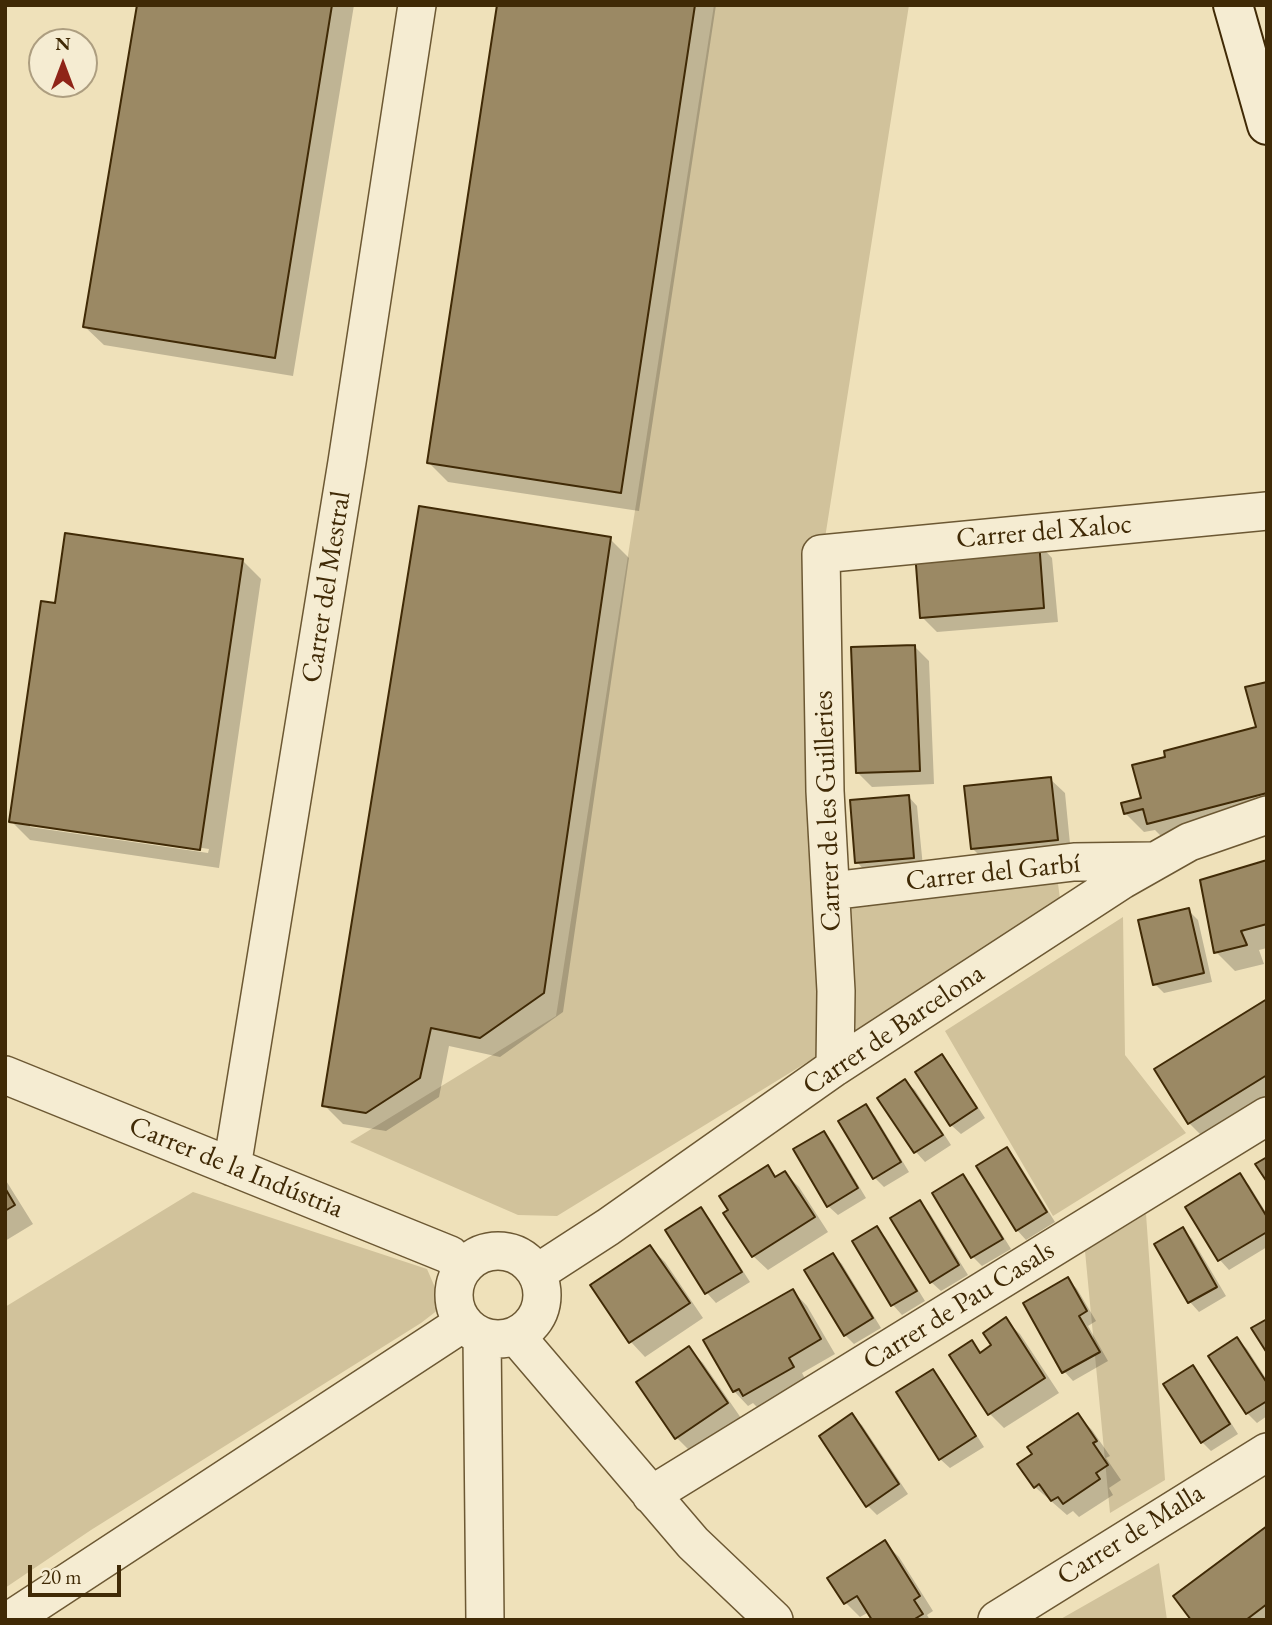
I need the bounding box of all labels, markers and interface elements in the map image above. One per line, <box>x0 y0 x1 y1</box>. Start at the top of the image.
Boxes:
north arrow <box>28 28 98 98</box>
text: N <box>55 31 71 56</box>
street label: Carrer del Mestral <box>295 489 359 685</box>
street label: Carrer del Xaloc <box>955 508 1133 556</box>
street label: Carrer de les Guilleries <box>807 690 849 932</box>
street label: Carrer del Garbí <box>904 847 1082 899</box>
street label: Carrer de Barcelona <box>797 957 991 1103</box>
street label: Carrer de la Indústria <box>124 1110 348 1226</box>
street label: Carrer de Pau Casals <box>857 1234 1061 1378</box>
street label: Carrer de Malla <box>1051 1477 1211 1593</box>
scale bar <box>32 1552 124 1596</box>
text: 20 m <box>41 1563 82 1590</box>

